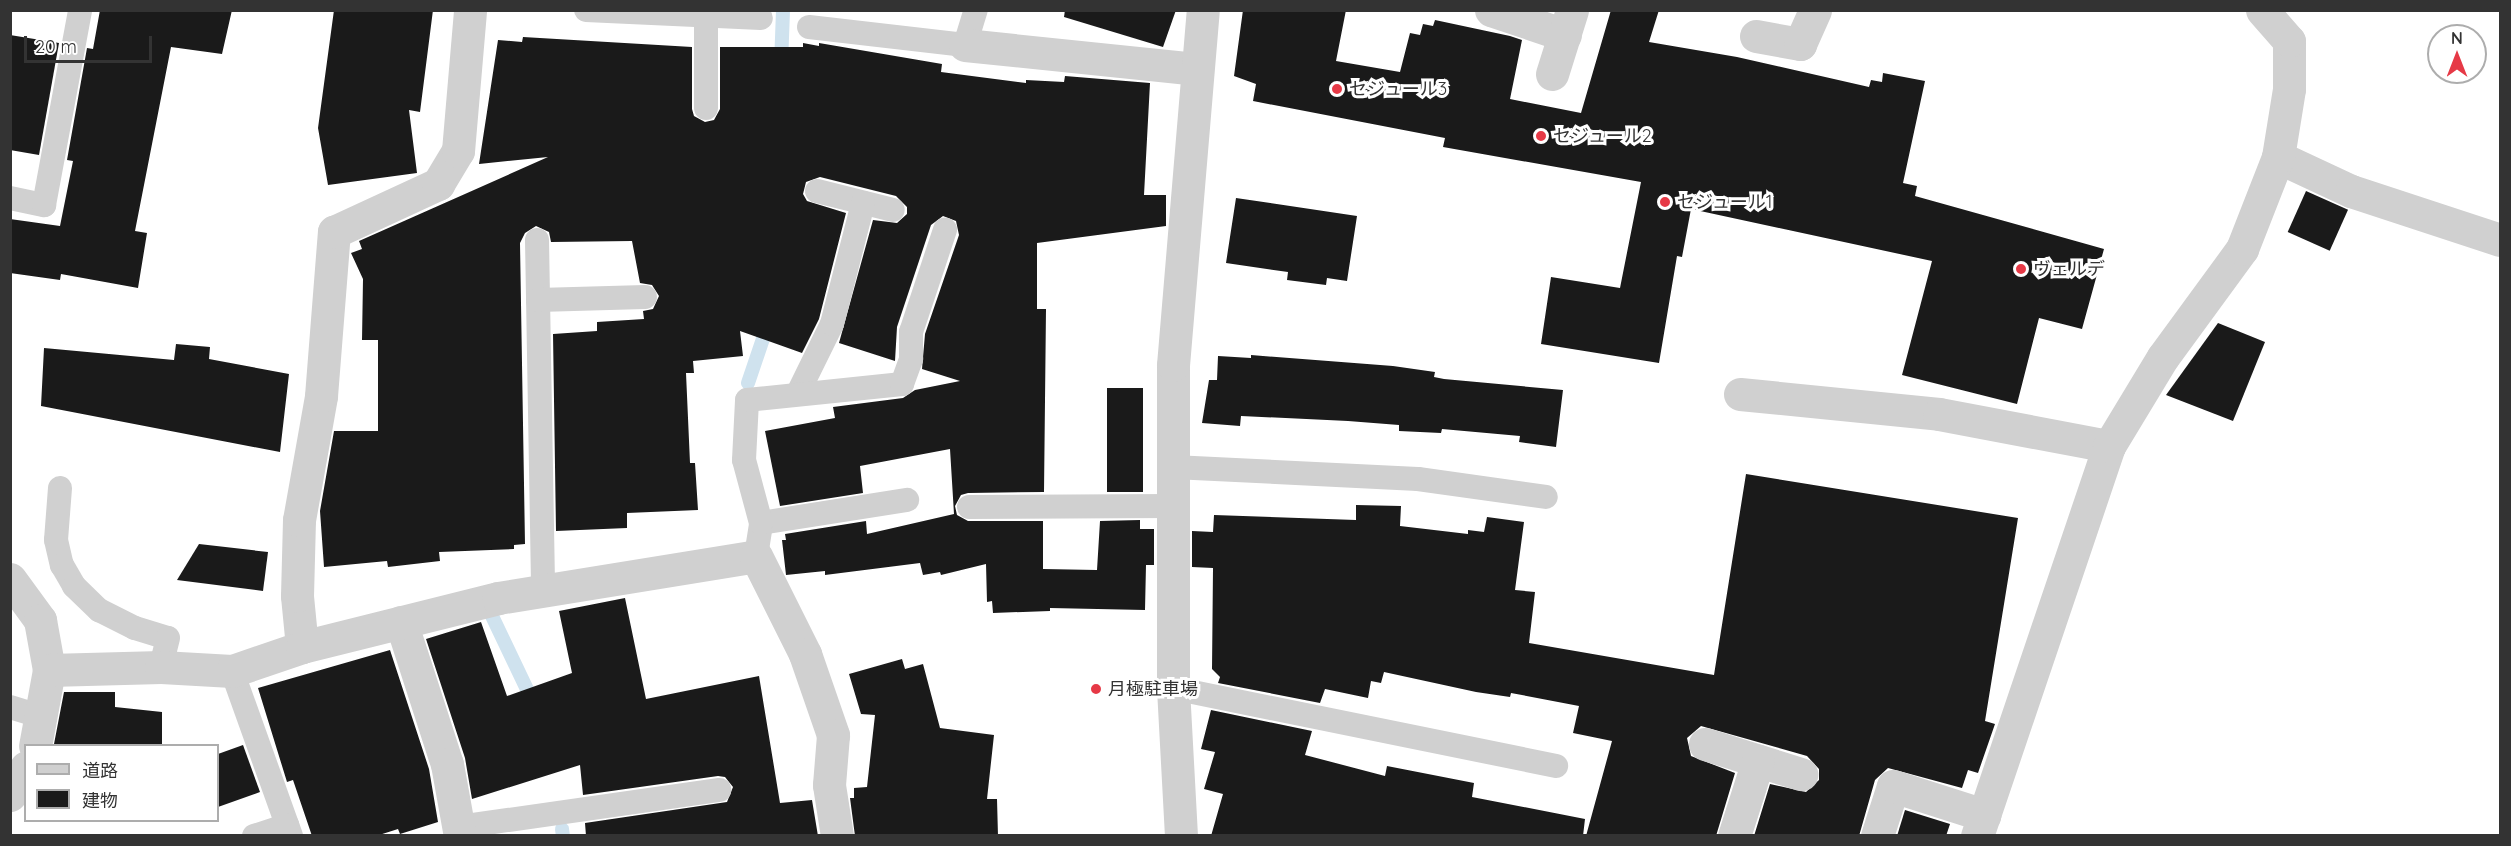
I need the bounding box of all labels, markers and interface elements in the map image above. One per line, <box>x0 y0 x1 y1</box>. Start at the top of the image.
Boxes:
scale bar <box>27 24 154 62</box>
north arrow <box>2427 24 2487 84</box>
text: N <box>2451 28 2463 48</box>
text: 20 m <box>35 35 77 58</box>
place label: セジュール3 <box>1349 78 1448 100</box>
marker: セジュール3 <box>1330 82 1344 96</box>
place label: セジュール2 <box>1553 125 1653 147</box>
marker: セジュール2 <box>1534 129 1548 143</box>
place label: セジュール1 <box>1677 191 1774 213</box>
marker: セジュール1 <box>1658 195 1672 209</box>
place label: ヴェルデ <box>2033 258 2105 280</box>
marker: ヴェルデ <box>2014 262 2028 276</box>
place label: 月極駐車場 <box>1108 678 1198 700</box>
marker: 月極駐車場 <box>1089 682 1103 696</box>
legend <box>24 744 219 822</box>
text: 道路 <box>82 759 118 782</box>
text: 建物 <box>82 789 118 812</box>

